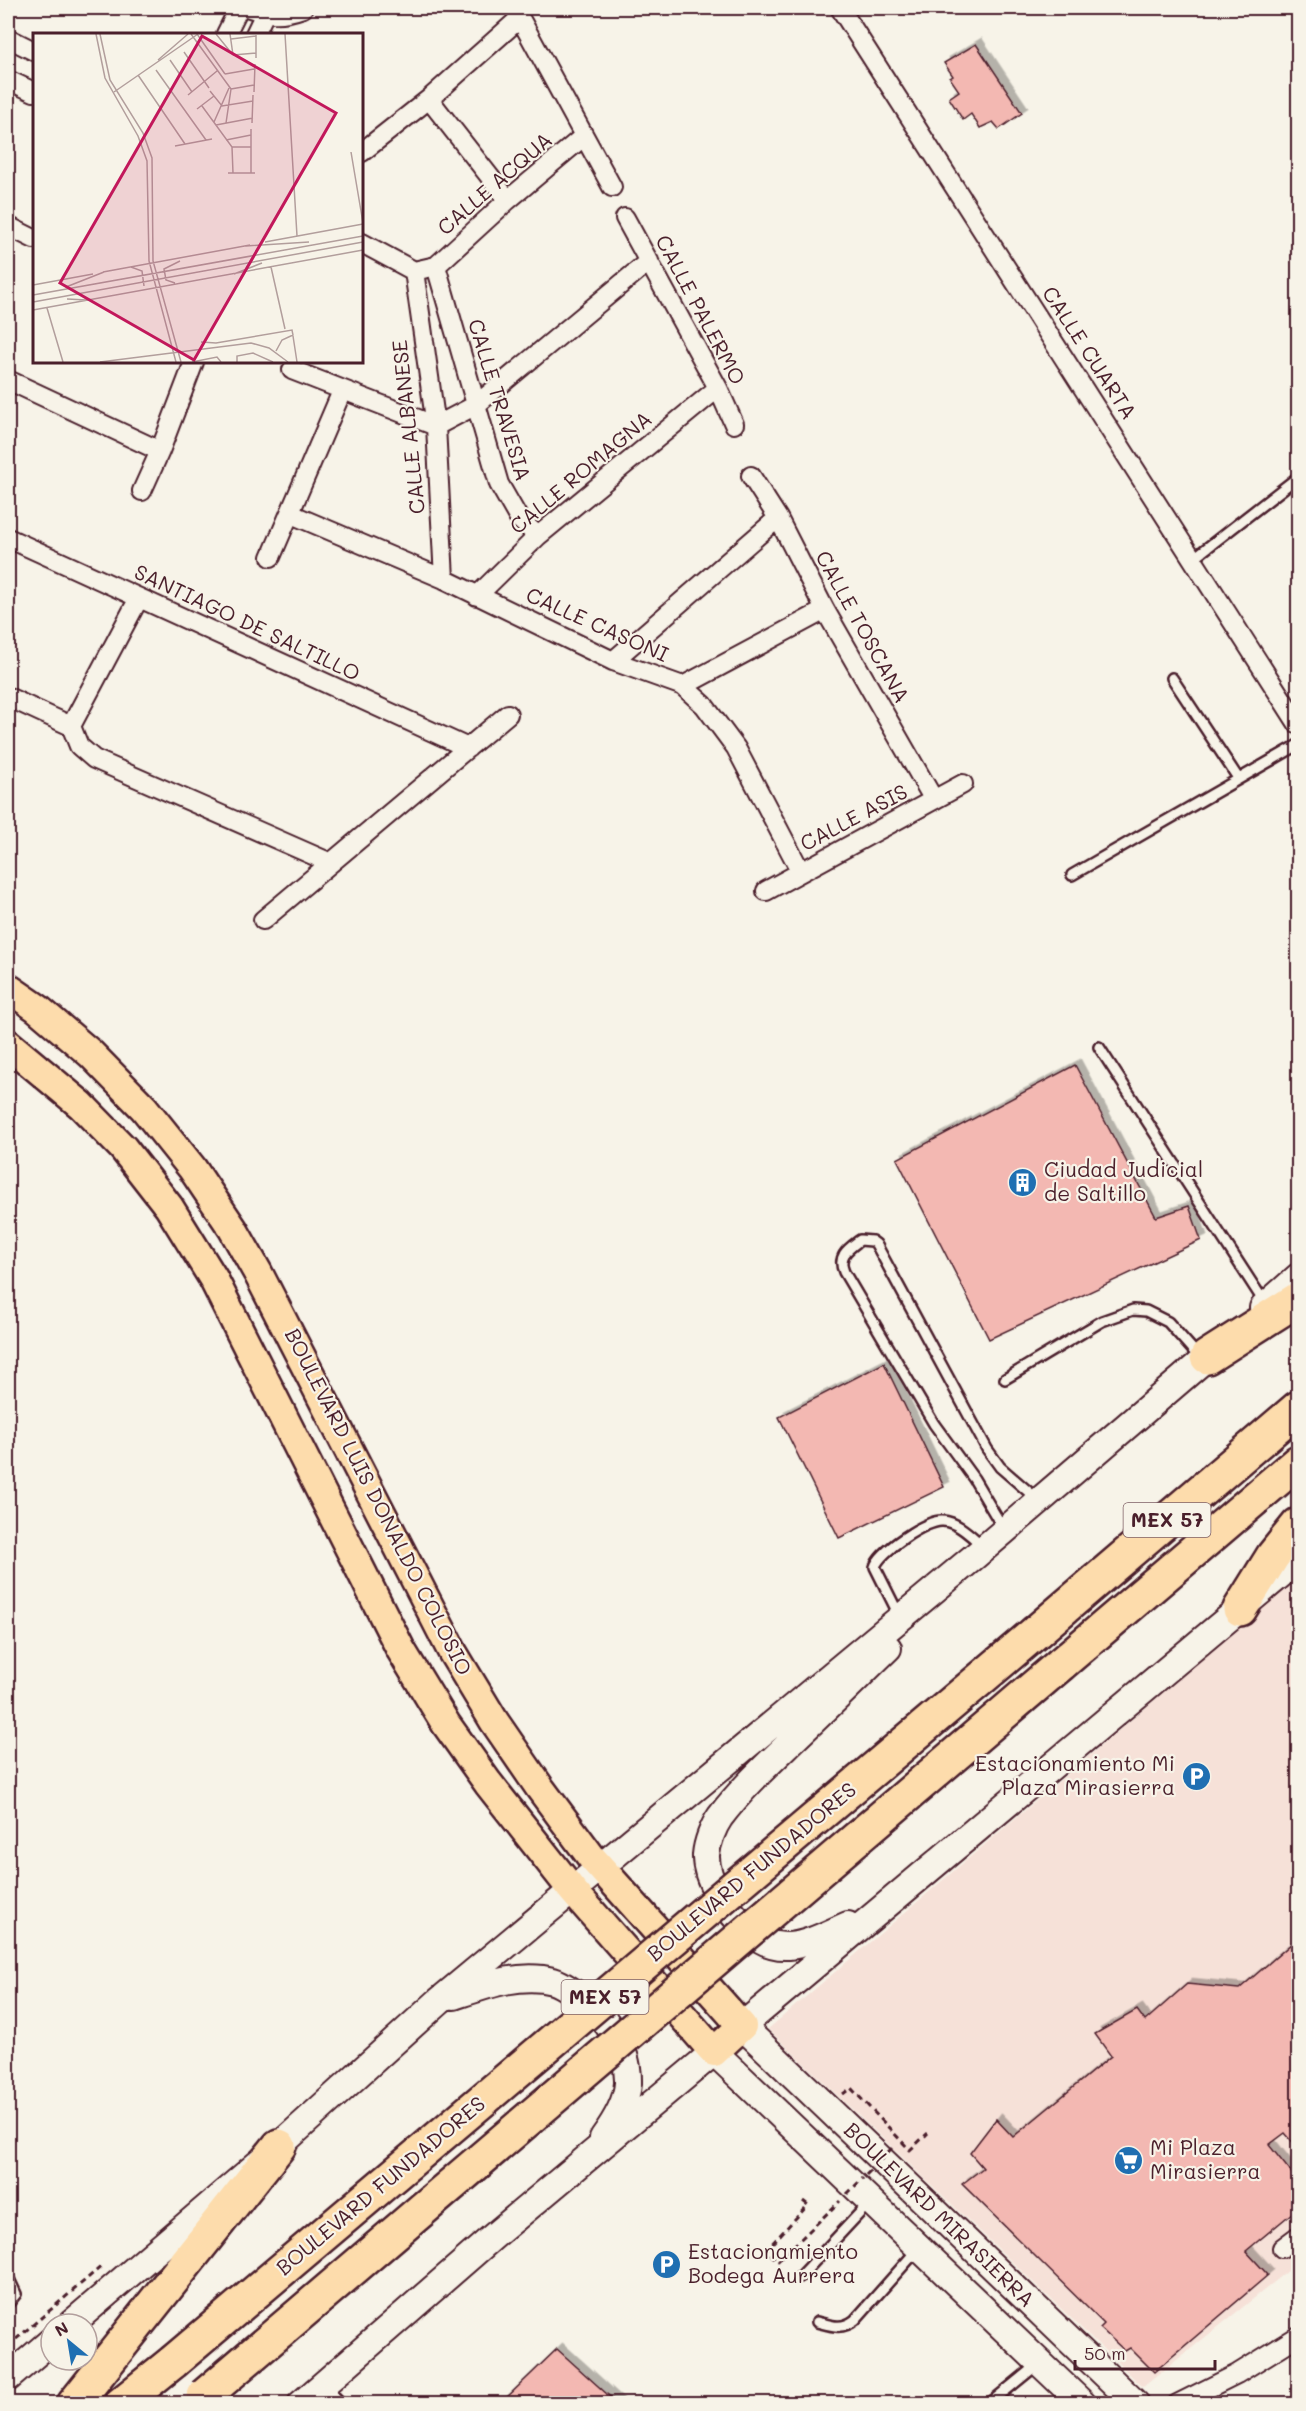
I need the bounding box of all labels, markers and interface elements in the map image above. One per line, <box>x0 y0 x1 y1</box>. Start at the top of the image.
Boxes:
inset map <box>33 33 363 363</box>
street label: CALLE ACQUA <box>431 126 557 240</box>
street label: CALLE PALERMO <box>650 230 752 389</box>
street label: CALLE CUARTA <box>1037 280 1143 424</box>
street label: CALLE TRAVESIA <box>463 315 538 484</box>
street label: CALLE ALBANESE <box>385 339 430 516</box>
street label: CALLE ROMAGNA <box>503 405 657 539</box>
street label: CALLE TOSCANA <box>810 545 916 707</box>
street label: SANTIAGO DE SALTILLO <box>130 557 365 686</box>
street label: CALLE CASONI <box>522 580 673 667</box>
street label: CALLE ASIS <box>795 777 912 856</box>
place label: Ciudad Judicial de Saltillo <box>1044 1155 1203 1206</box>
building icon: Ciudad Judicial de Saltillo <box>1007 1166 1039 1198</box>
street label: BOULEVARD LUIS DONALDO COLOSIO <box>280 1323 479 1679</box>
road number: MEX 57 <box>1124 1503 1210 1537</box>
place label: Estacionamiento Mi Plaza Mirasierra <box>975 1749 1175 1800</box>
parking icon: Estacionamiento Mi Plaza Mirasierra <box>1180 1760 1212 1792</box>
street label: BOULEVARD FUNDADORES <box>641 1775 861 1966</box>
road number: MEX 57 <box>562 1980 648 2014</box>
street label: BOULEVARD FUNDADORES <box>270 2089 490 2280</box>
street label: BOULEVARD MIRASIERRA <box>839 2116 1041 2312</box>
place label: Mi Plaza Mirasierra <box>1150 2133 1261 2184</box>
supermarket icon: Mi Plaza Mirasierra <box>1113 2144 1145 2176</box>
place label: Estacionamiento Bodega Aurrera <box>688 2237 858 2288</box>
parking icon: Estacionamiento Bodega Aurrera <box>651 2248 683 2280</box>
north arrow <box>39 2312 99 2372</box>
text: N <box>51 2316 72 2341</box>
scale bar <box>1075 2333 1214 2371</box>
text: 50 m <box>1084 2341 1126 2365</box>

